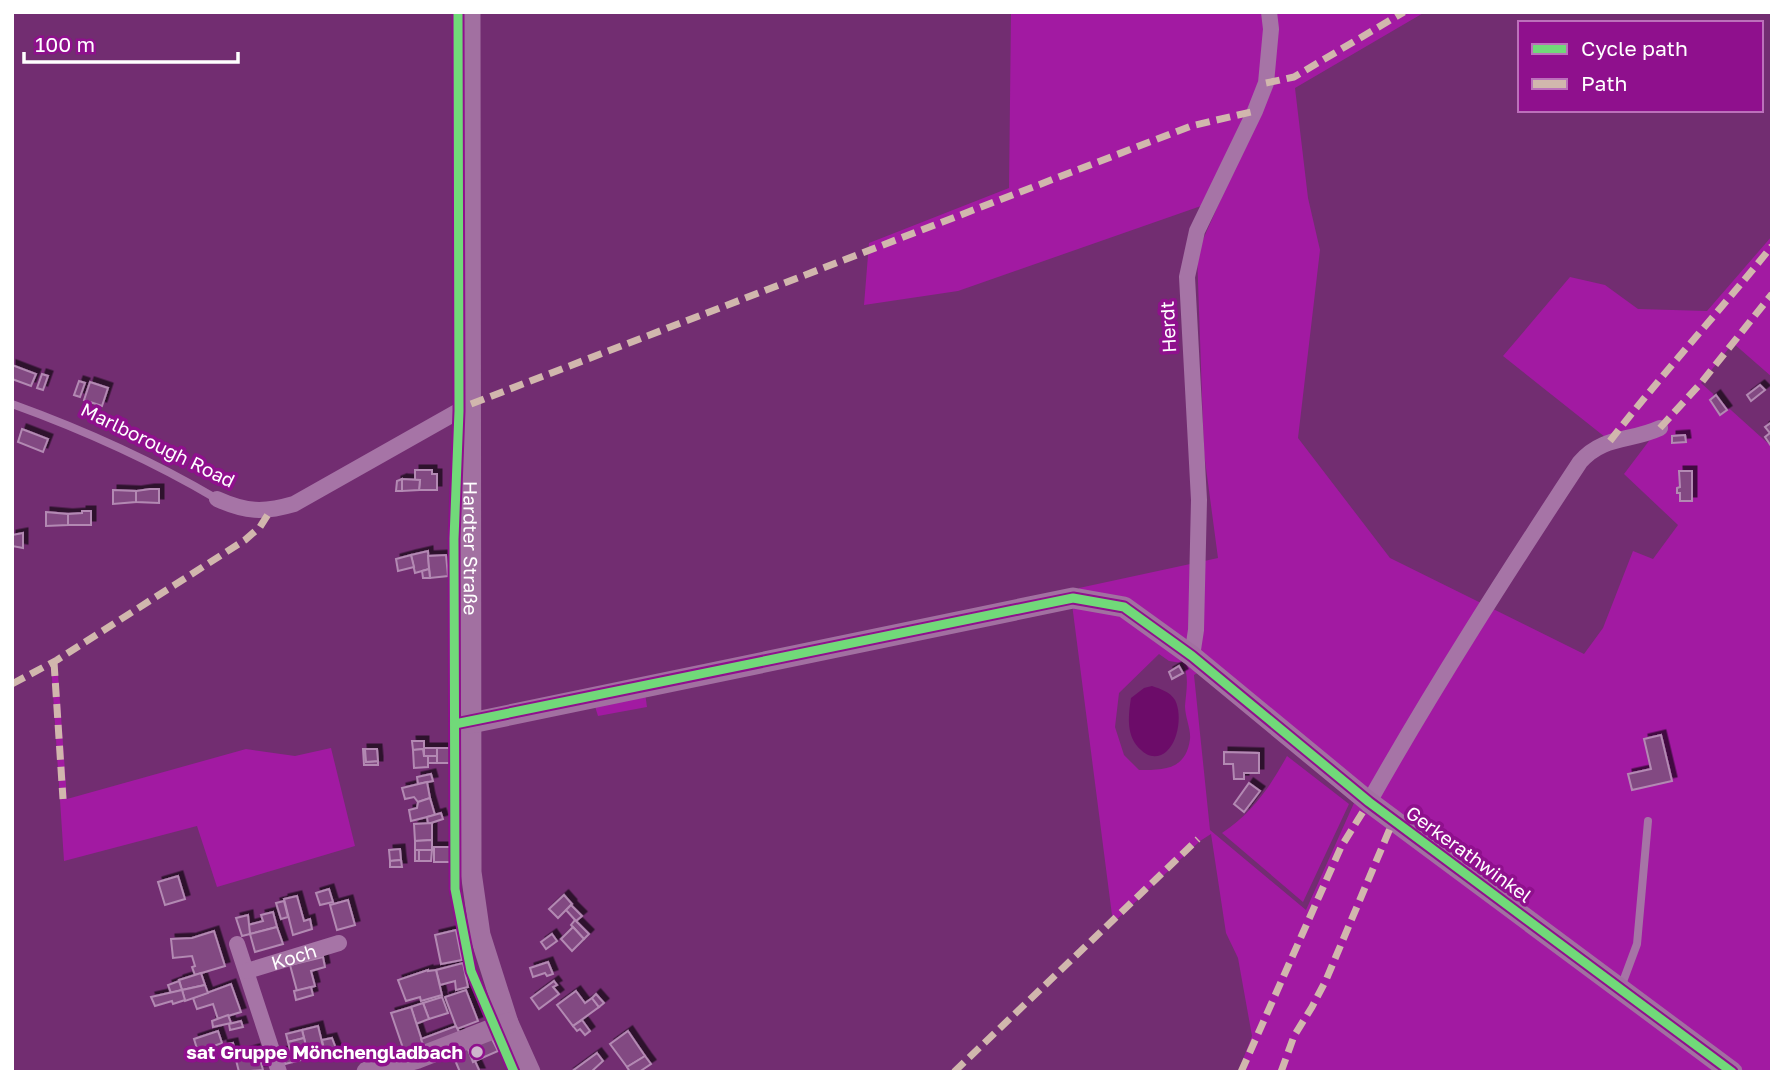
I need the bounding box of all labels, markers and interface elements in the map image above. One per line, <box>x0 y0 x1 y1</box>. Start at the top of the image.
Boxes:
scale bar <box>24 21 238 65</box>
legend <box>1518 21 1763 112</box>
text: 100 m <box>35 31 95 57</box>
text: Cycle path <box>1581 35 1688 61</box>
text: Path <box>1581 70 1628 96</box>
street label: Herdt <box>1155 300 1180 354</box>
street label: Marlborough Road <box>77 397 239 492</box>
street label: Hardter Straße <box>460 481 483 615</box>
street label: Gerkerathwinkel <box>1402 800 1537 907</box>
street label: Koch <box>268 939 319 974</box>
place label: sat Gruppe Mönchengladbach <box>186 1040 463 1063</box>
marker: sat Gruppe Mönchengladbach <box>469 1044 485 1060</box>

